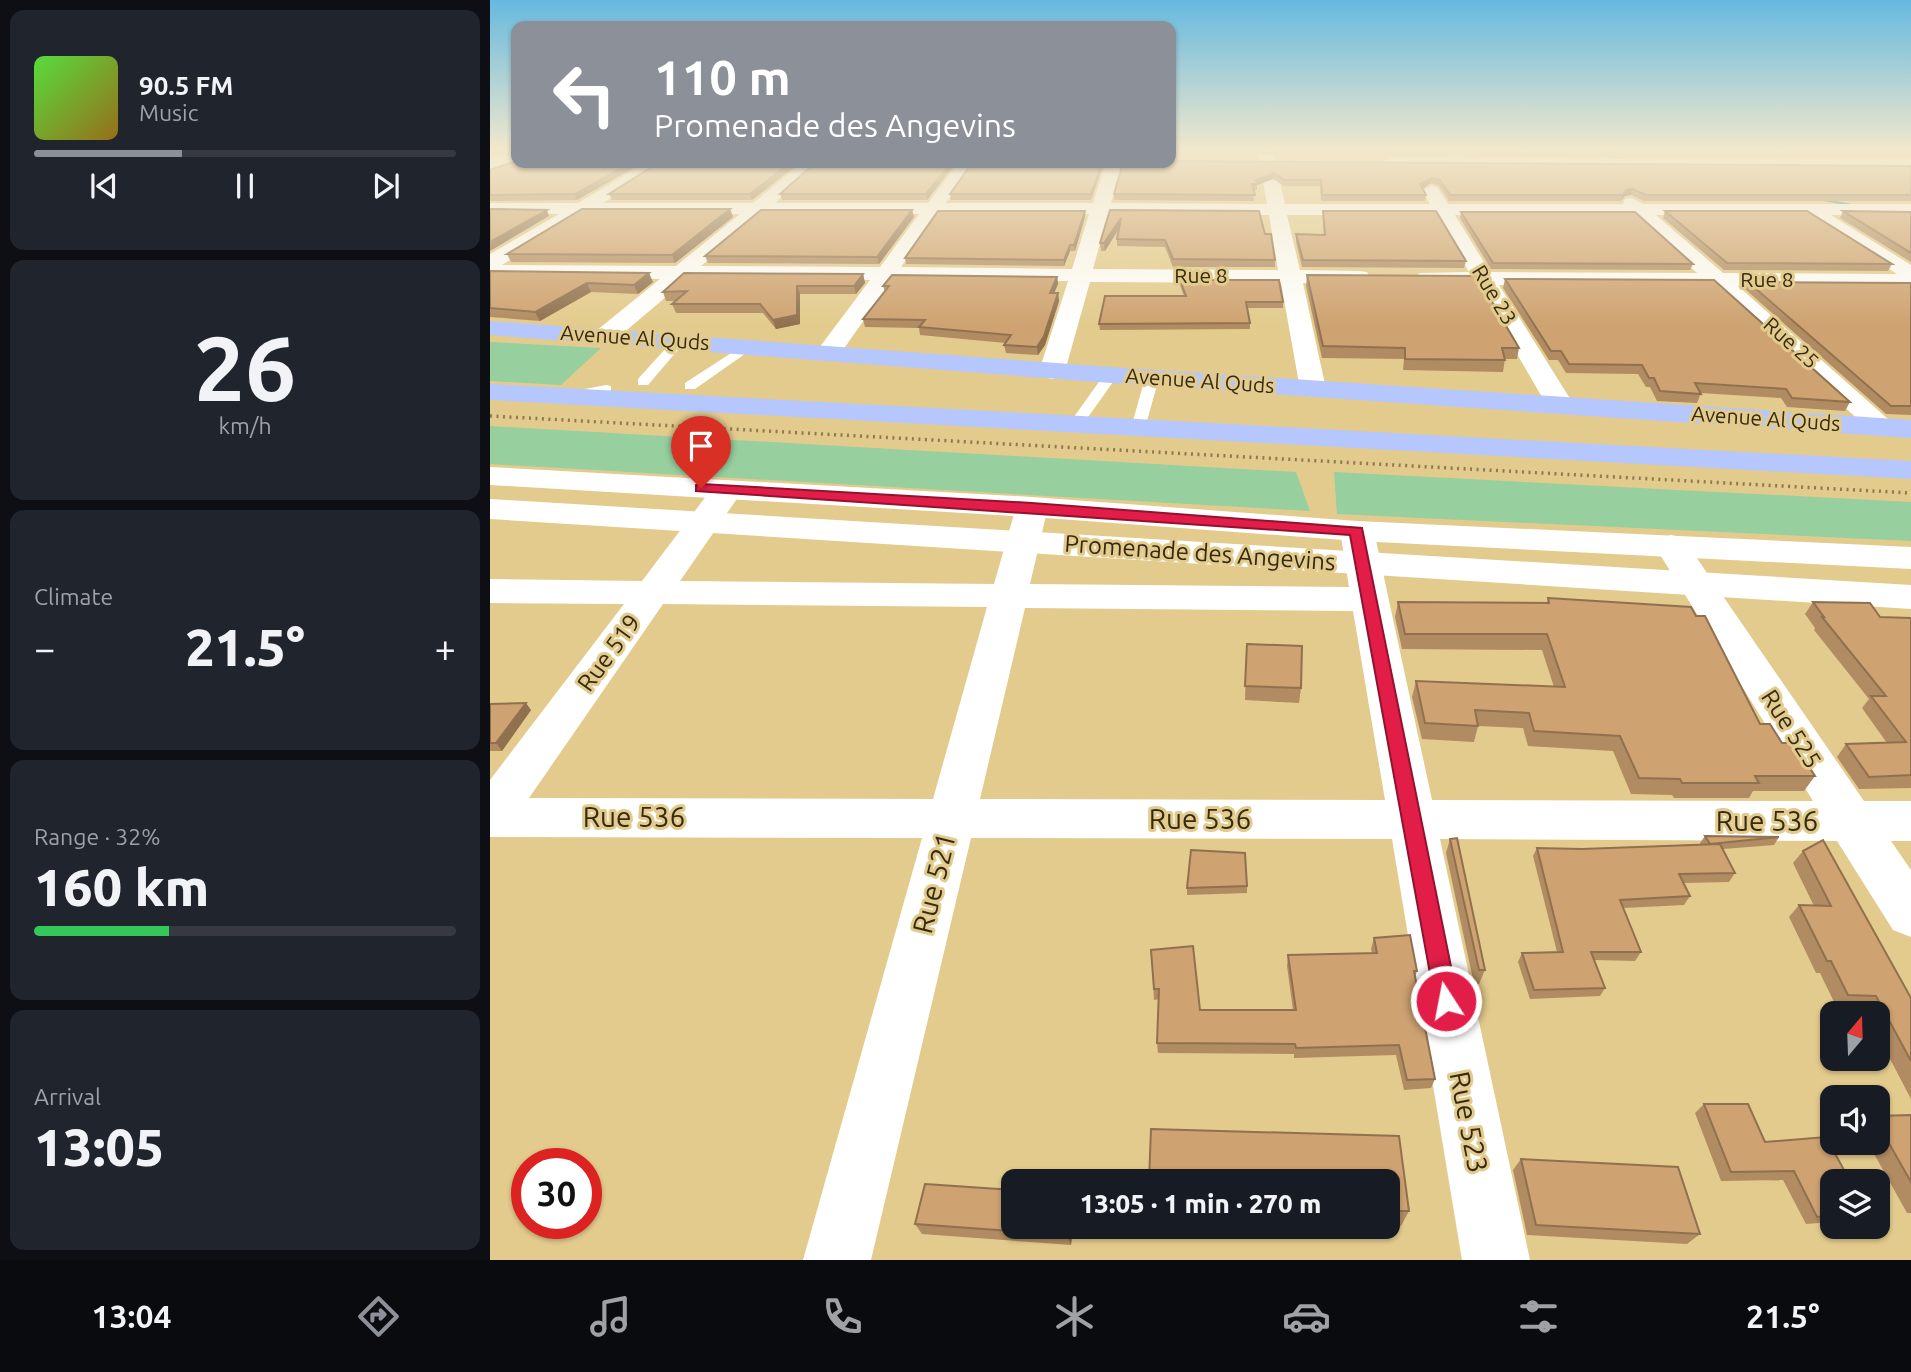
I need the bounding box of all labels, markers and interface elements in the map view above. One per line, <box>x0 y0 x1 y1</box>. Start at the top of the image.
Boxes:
icon: left <box>539 49 630 140</box>
text: 110 m <box>654 49 791 104</box>
text: 90.5 FM <box>139 71 233 100</box>
text: Music <box>139 100 198 125</box>
text: Promenade des Angevins <box>654 107 1016 143</box>
icon: previous <box>85 167 123 205</box>
icon: pause <box>226 167 264 205</box>
icon: next <box>367 167 405 205</box>
street label: Rue 23 <box>1468 260 1522 329</box>
street label: Rue 8 <box>1174 263 1228 287</box>
street label: Rue 8 <box>1740 267 1794 291</box>
street label: Rue 25 <box>1759 312 1824 373</box>
text: 26 <box>194 316 296 418</box>
street label: Avenue Al Quds <box>560 320 710 354</box>
street label: Avenue Al Quds <box>1125 363 1275 397</box>
street label: Avenue Al Quds <box>1691 401 1841 435</box>
text: km/h <box>218 413 272 438</box>
pin <box>671 416 731 488</box>
icon: arrive <box>682 427 720 465</box>
street label: Promenade des Angevins <box>1064 530 1336 575</box>
text: Climate <box>34 584 113 609</box>
street label: Rue 519 <box>572 609 645 696</box>
text: 21.5° <box>185 618 305 676</box>
text: − <box>34 627 55 669</box>
text: + <box>435 627 456 669</box>
street label: Rue 525 <box>1756 684 1827 773</box>
street label: Rue 536 <box>583 801 685 832</box>
street label: Rue 536 <box>1149 803 1251 834</box>
street label: Rue 536 <box>1716 805 1818 836</box>
text: Range · 32% <box>34 824 161 849</box>
street label: Rue 521 <box>906 829 961 936</box>
text: 160 km <box>34 858 209 916</box>
position arrow <box>1409 964 1483 1038</box>
north arrow <box>1820 1001 1890 1071</box>
map controls <box>1820 1001 1890 1239</box>
street label: Rue 523 <box>1444 1069 1495 1175</box>
text: Arrival <box>34 1084 101 1109</box>
button: sound <box>1820 1085 1890 1155</box>
text: 13:05 <box>34 1118 164 1176</box>
speed limit sign: 30 <box>511 1148 602 1239</box>
button: layers <box>1820 1169 1890 1239</box>
text: 13:05 · 1 min · 270 m <box>1080 1189 1321 1218</box>
icon: directions <box>354 1292 403 1341</box>
icon: music <box>586 1292 635 1341</box>
icon: phone <box>818 1292 867 1341</box>
icon: climate <box>1050 1292 1099 1341</box>
icon: car <box>1282 1292 1331 1341</box>
icon: filters <box>1514 1292 1563 1341</box>
text: 13:04 <box>91 1298 172 1334</box>
text: 21.5° <box>1746 1298 1819 1334</box>

